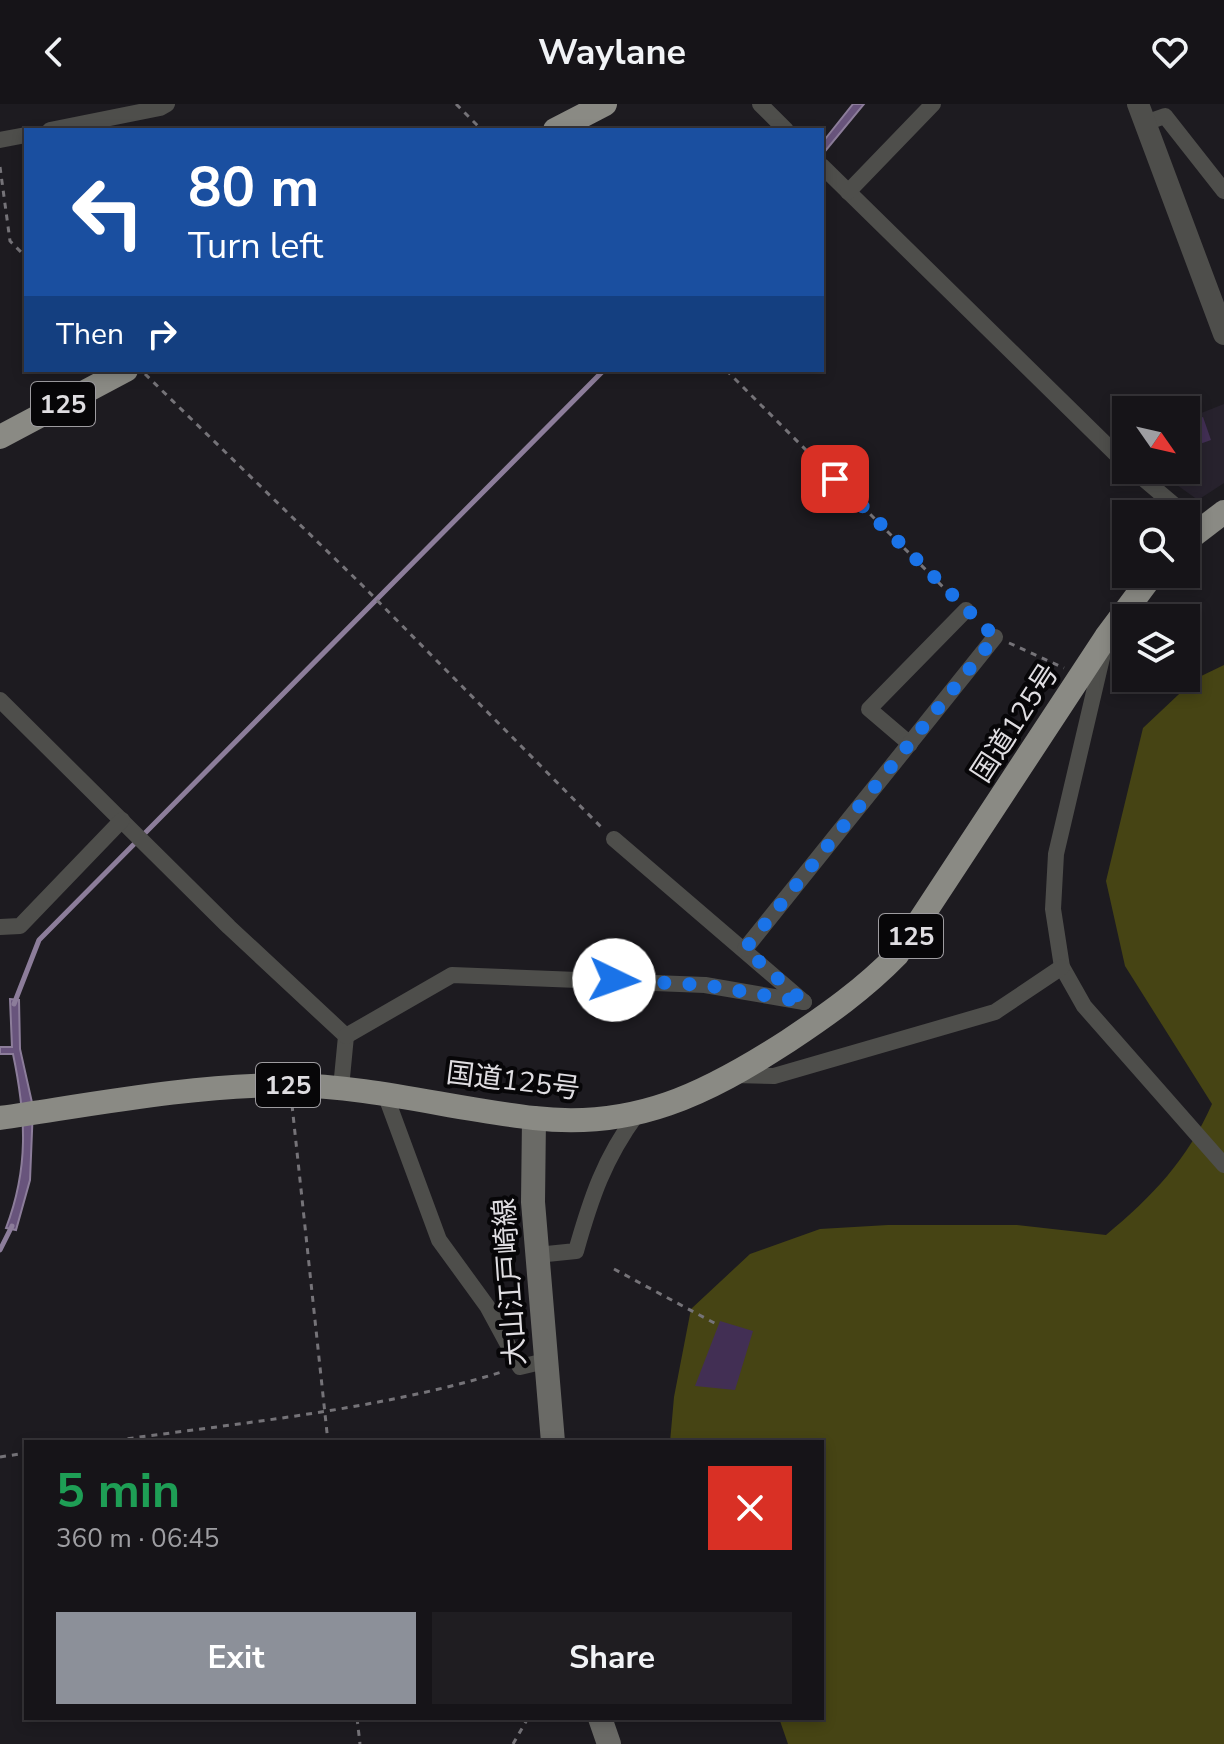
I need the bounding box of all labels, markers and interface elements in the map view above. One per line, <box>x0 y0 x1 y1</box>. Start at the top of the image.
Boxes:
text: Waylane <box>538 28 686 77</box>
icon: back <box>32 30 76 74</box>
icon: heart <box>1148 30 1192 74</box>
text: 80 m <box>188 149 319 226</box>
icon: left <box>56 160 160 264</box>
text: Turn left <box>188 222 323 271</box>
icon: right <box>140 312 184 356</box>
text: Then <box>56 314 124 355</box>
road number: 125 <box>31 382 95 426</box>
north arrow <box>1112 396 1200 484</box>
map controls <box>1112 396 1200 692</box>
pin <box>801 445 869 513</box>
icon: arrive <box>813 457 857 501</box>
button: search <box>1112 500 1200 588</box>
button: layers <box>1112 604 1200 692</box>
street label: 国道125号 <box>962 656 1068 790</box>
road number: 125 <box>879 914 943 958</box>
position arrow <box>572 938 656 1022</box>
street label: 国道125号 <box>444 1054 582 1108</box>
road number: 125 <box>256 1063 320 1107</box>
street label: 大山江戸崎線 <box>485 1197 535 1367</box>
text: 5 min <box>56 1458 180 1524</box>
button: close <box>708 1466 792 1550</box>
text: 360 m · 06:45 <box>56 1521 219 1556</box>
button: Exit <box>56 1612 416 1704</box>
button: Share <box>432 1612 792 1704</box>

